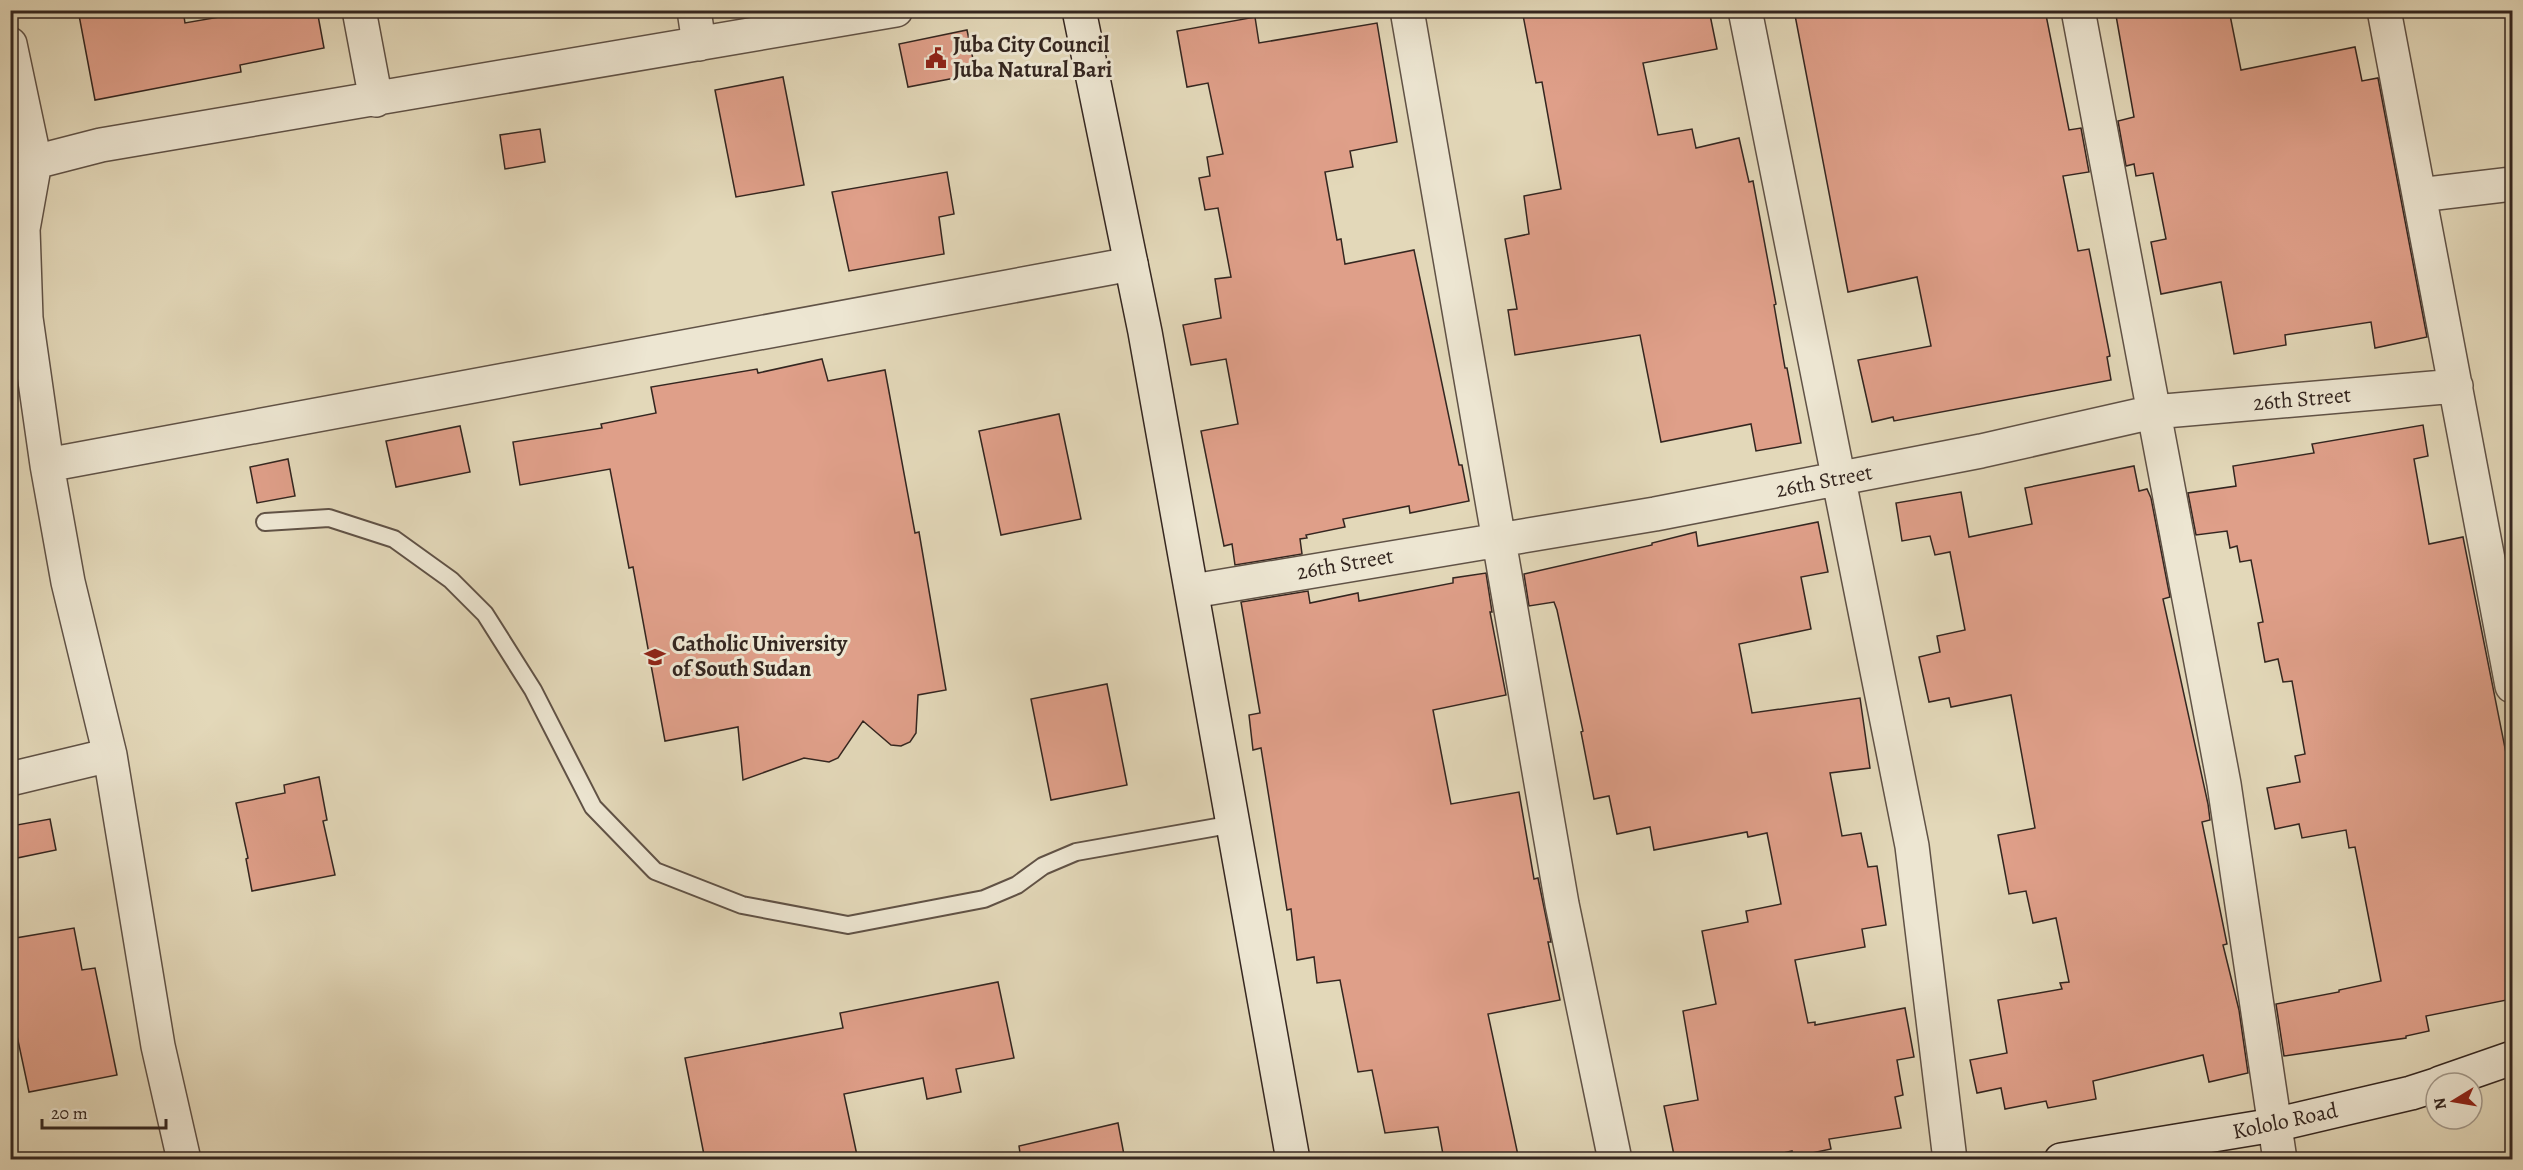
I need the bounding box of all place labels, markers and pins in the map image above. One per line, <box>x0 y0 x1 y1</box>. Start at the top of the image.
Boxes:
place label: Juba City Council Juba Natural Bari <box>953 30 1112 85</box>
public building icon: Juba City Council Juba Natural Bari <box>924 46 948 70</box>
place label: Catholic University of South Sudan <box>672 629 848 684</box>
school or university icon: Catholic University of South Sudan <box>643 645 667 669</box>

